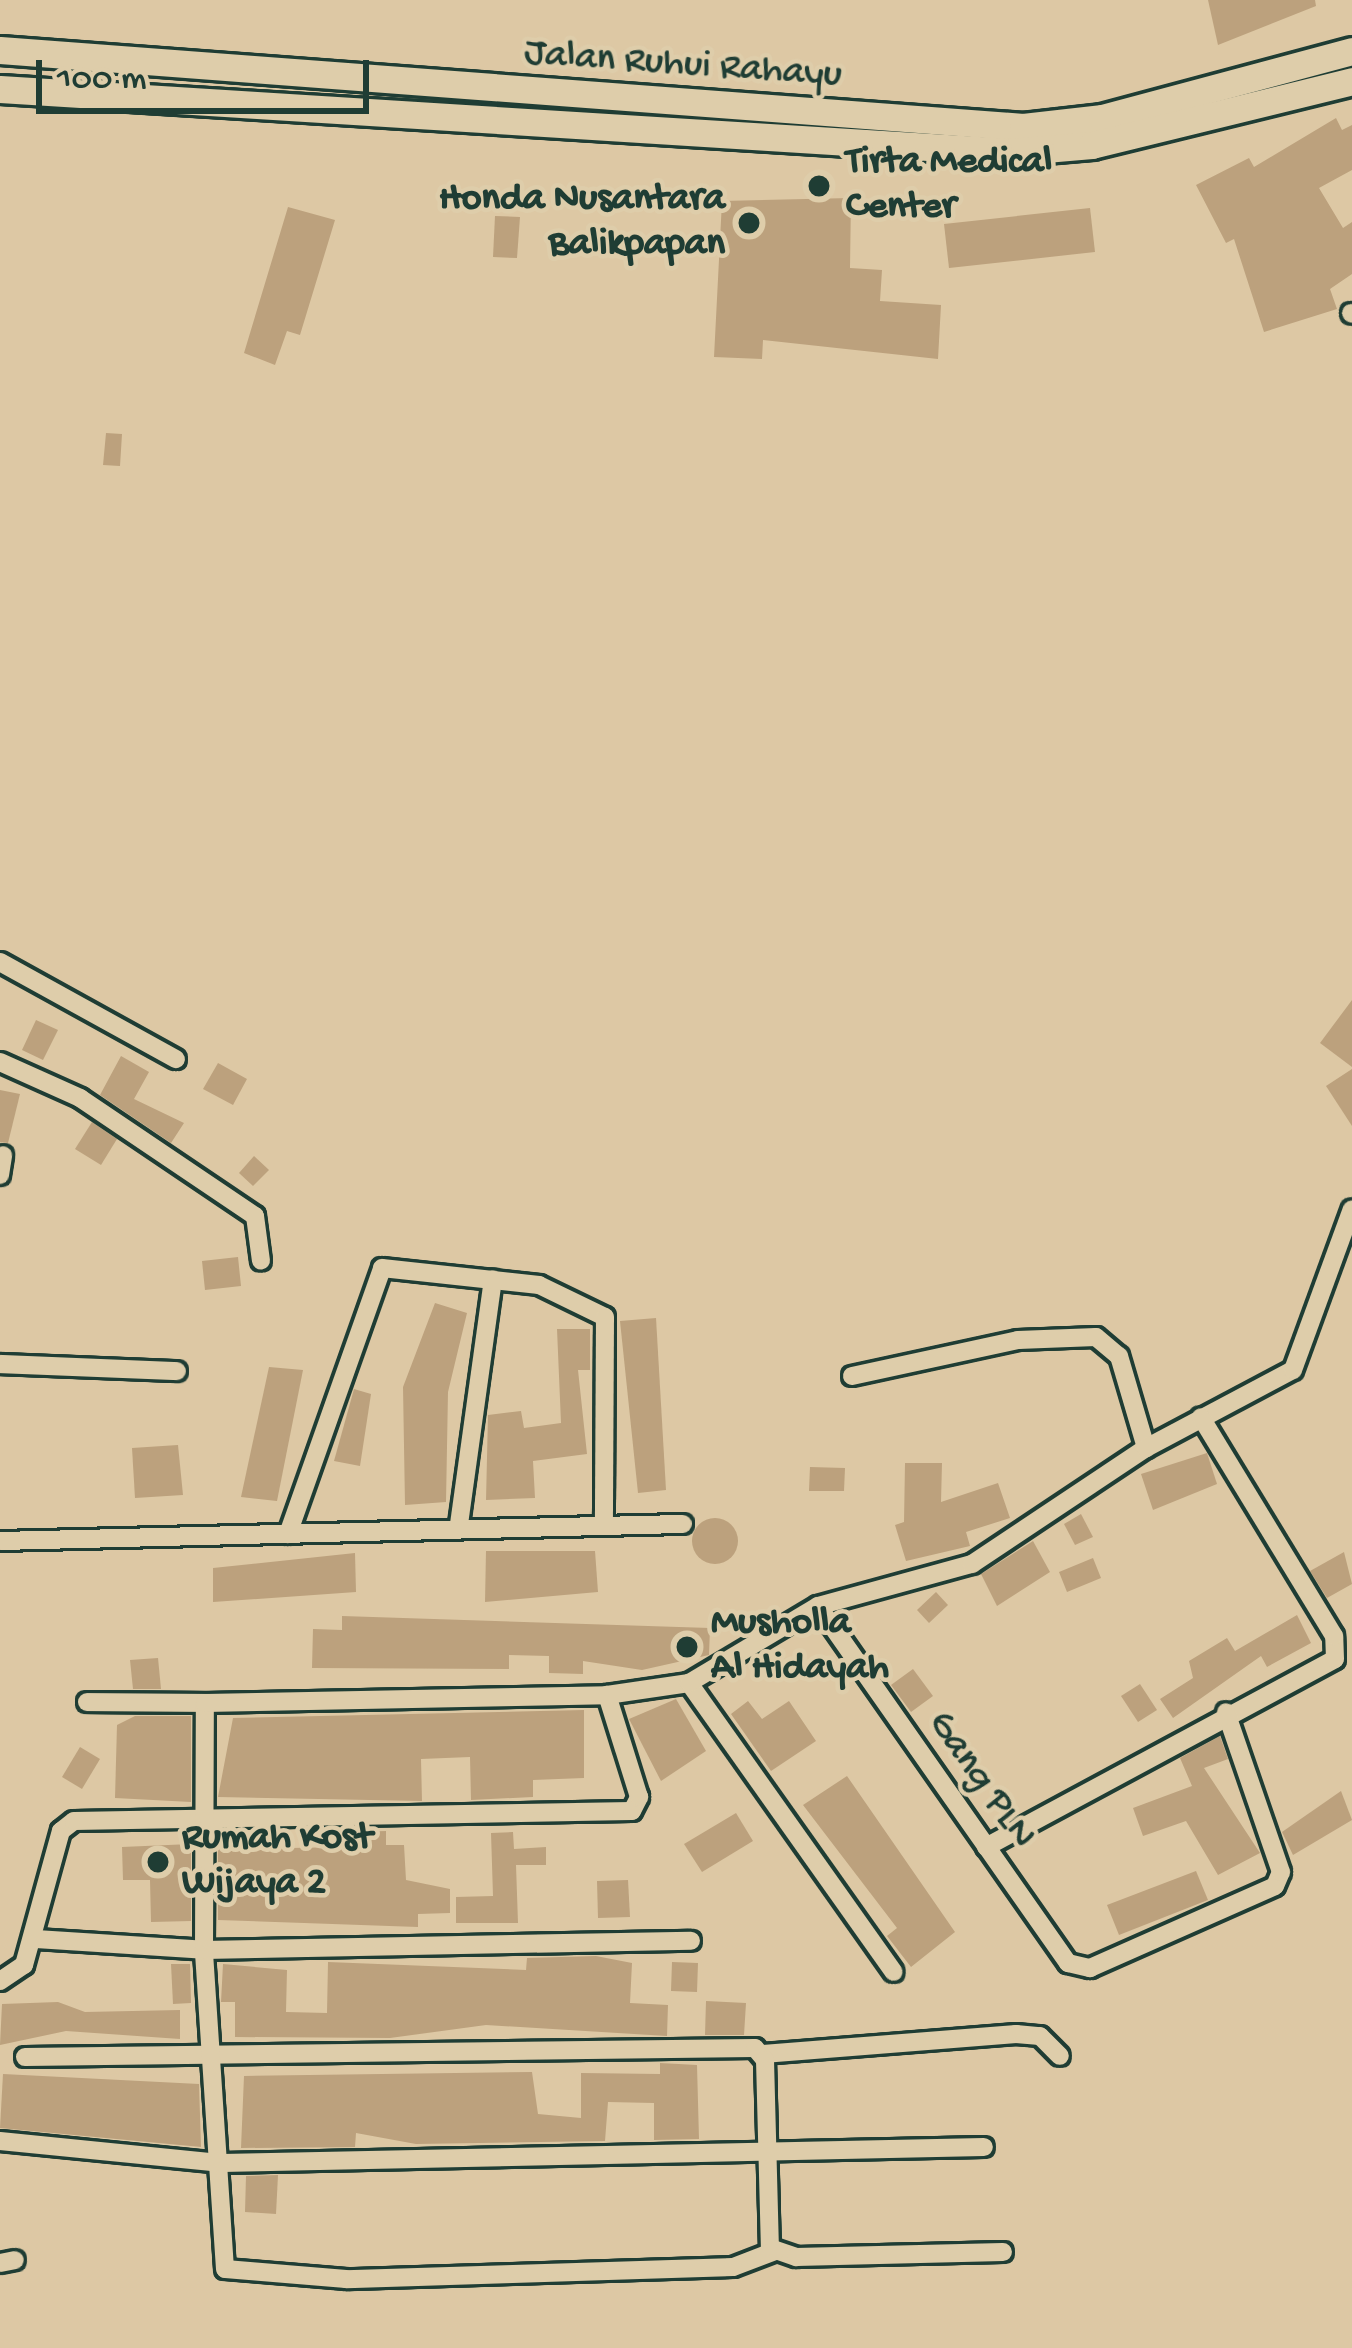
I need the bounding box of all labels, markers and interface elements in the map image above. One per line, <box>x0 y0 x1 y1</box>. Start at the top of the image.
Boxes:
street label: Jalan Ruhui Rahayu <box>523 32 843 100</box>
scale bar <box>42 36 375 110</box>
text: 100 m <box>57 59 147 102</box>
place label: Tirta Medical Center <box>846 141 1052 232</box>
marker: Tirta Medical Center <box>803 170 835 202</box>
place label: Honda Nusantara Balikpapan <box>439 178 725 269</box>
marker: Honda Nusantara Balikpapan <box>736 210 762 236</box>
place label: Musholla Al Hidayah <box>711 1602 889 1693</box>
marker: Musholla Al Hidayah <box>674 1634 700 1660</box>
street label: Gang PLN <box>916 1703 1044 1859</box>
place label: Rumah Kost Wijaya 2 <box>182 1817 372 1908</box>
marker: Rumah Kost Wijaya 2 <box>145 1849 171 1875</box>

